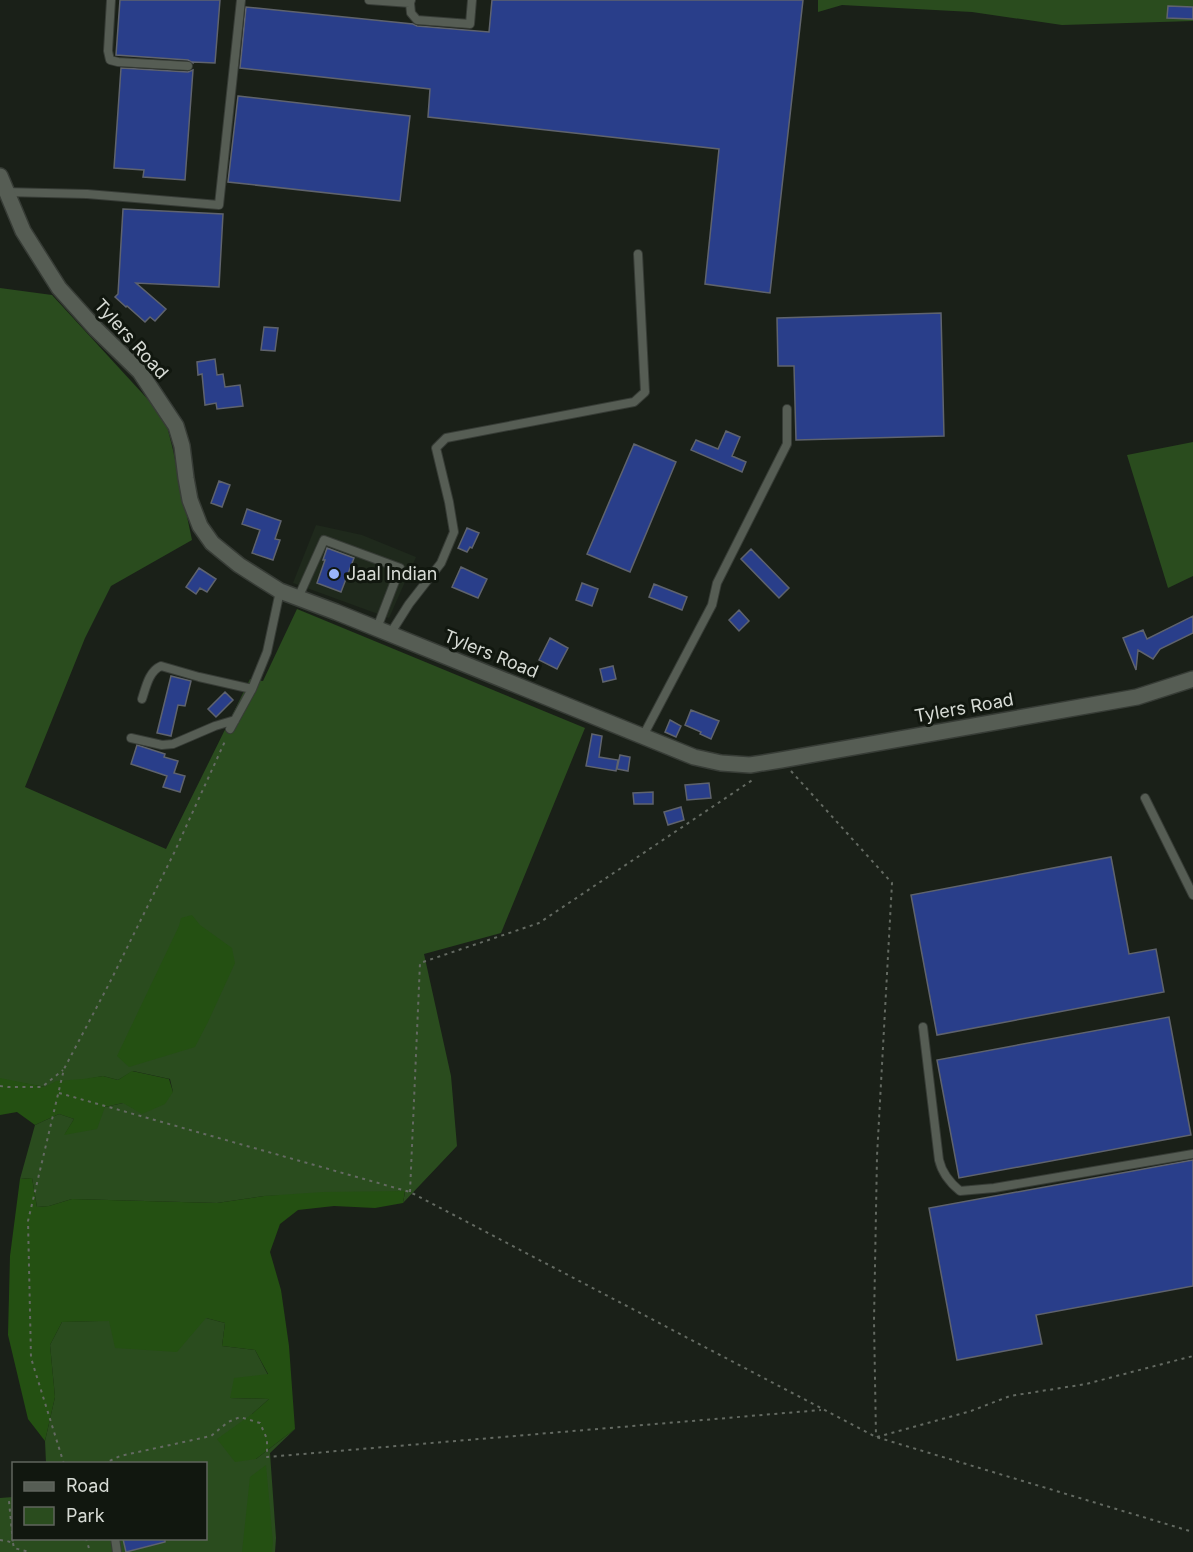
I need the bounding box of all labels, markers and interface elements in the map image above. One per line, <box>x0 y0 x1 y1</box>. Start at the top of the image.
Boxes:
street label: Tylers Road <box>90 294 173 383</box>
place label: Jaal Indian <box>346 563 438 584</box>
marker: Jaal Indian <box>327 567 341 581</box>
street label: Tylers Road <box>441 625 542 682</box>
street label: Tylers Road <box>913 688 1015 727</box>
legend <box>12 1462 207 1540</box>
text: Road <box>66 1475 109 1496</box>
text: Park <box>66 1505 105 1526</box>

